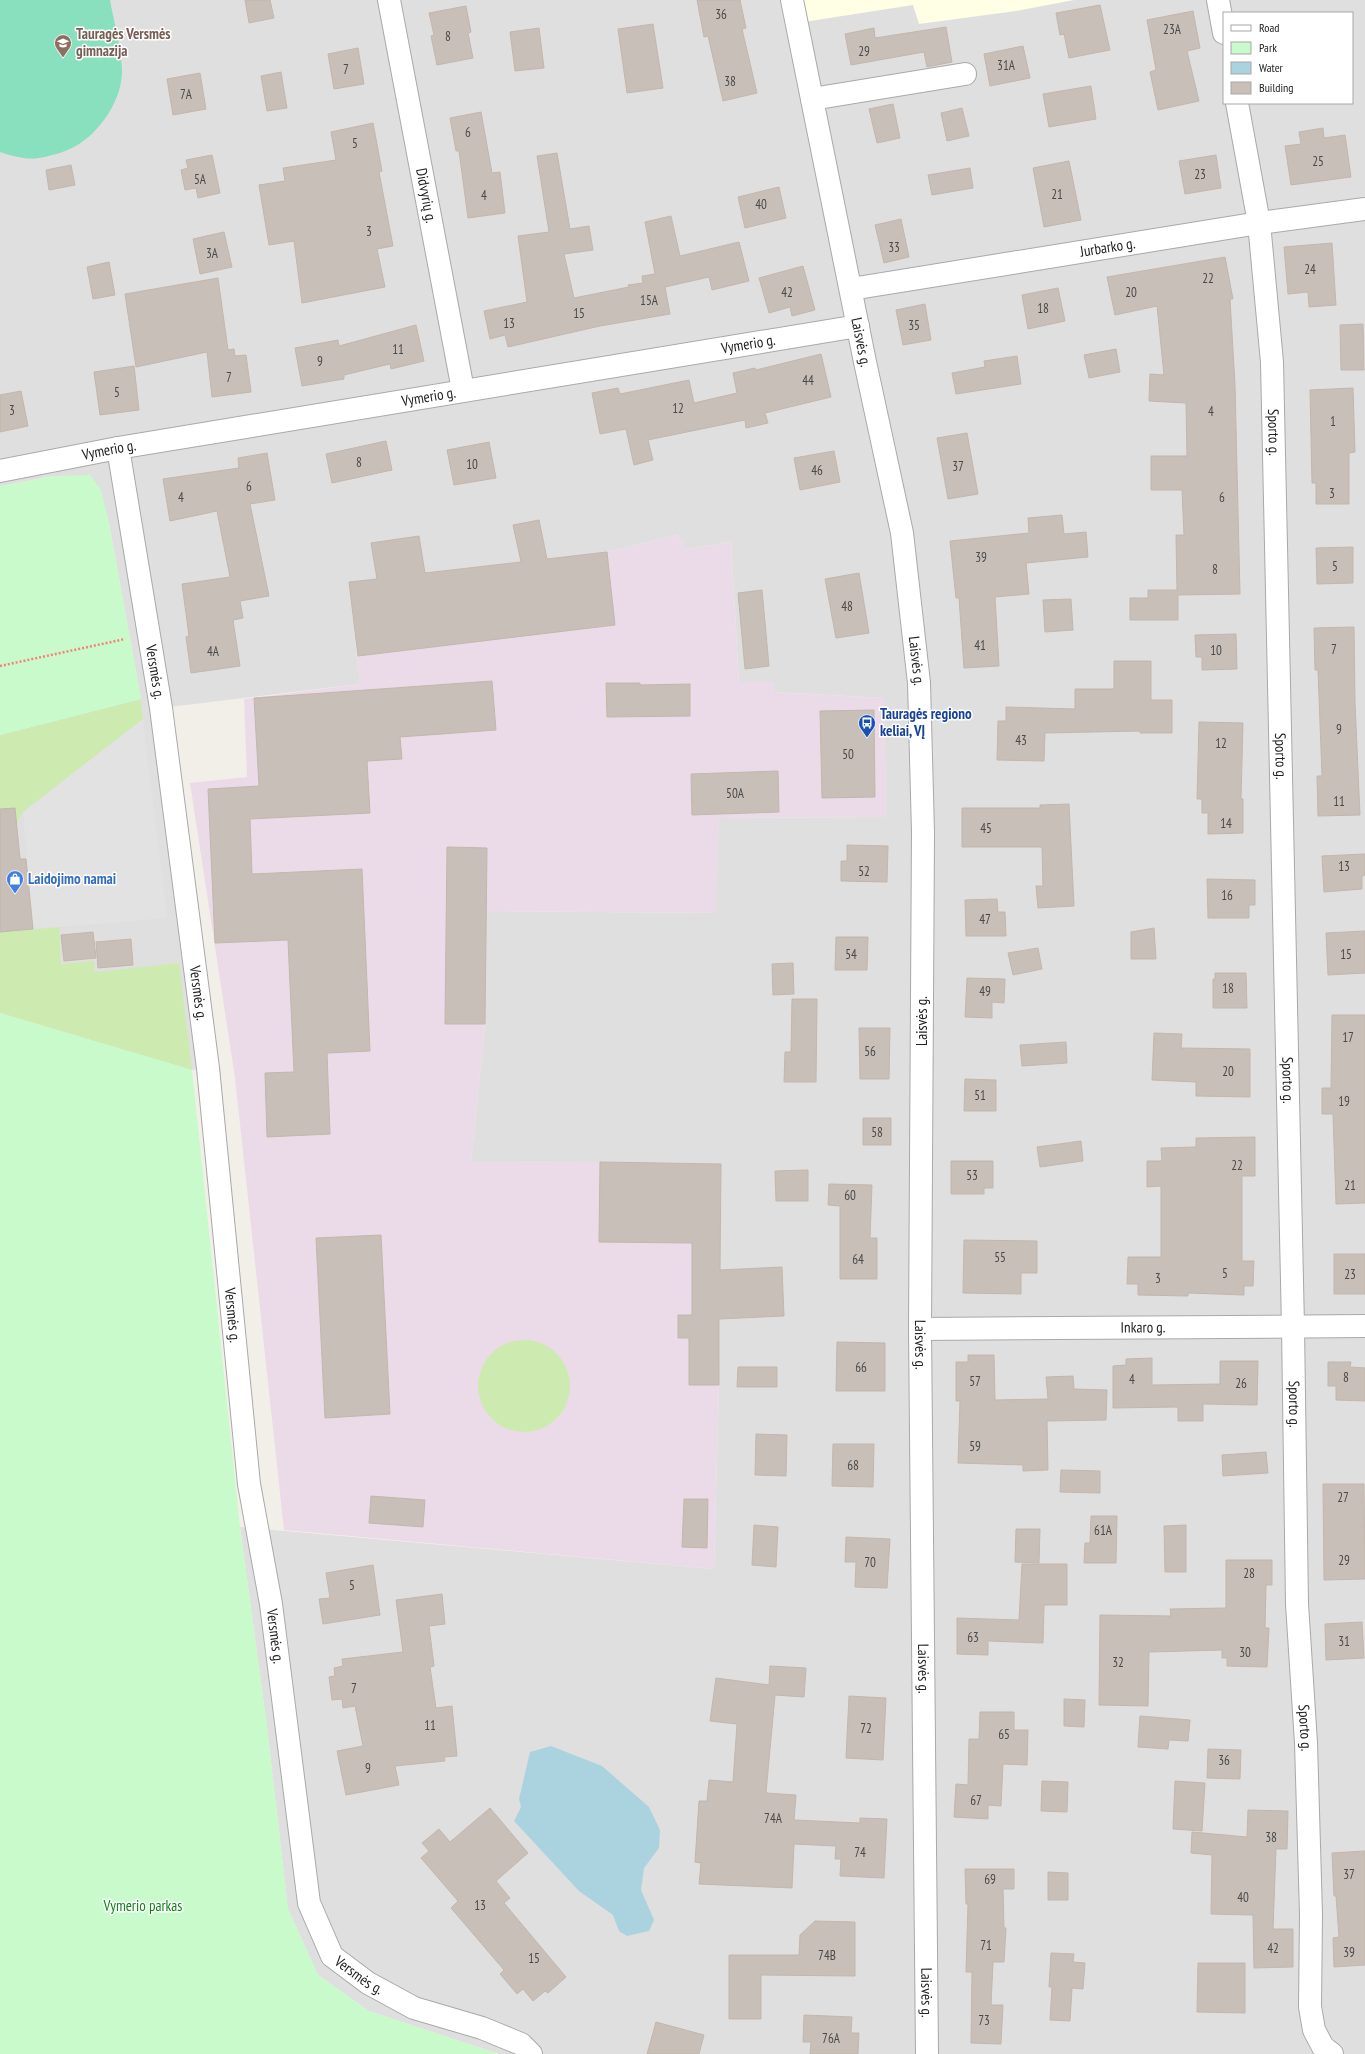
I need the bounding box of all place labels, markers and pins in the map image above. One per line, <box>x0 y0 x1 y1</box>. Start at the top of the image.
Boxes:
place label: Tauragės Versmės gimnazija <box>76 24 171 60</box>
school or university icon: Tauragės Versmės gimnazija <box>53 33 73 58</box>
place label: Tauragės regiono keliai, VĮ <box>880 704 972 740</box>
bus stop icon: Tauragės regiono keliai, VĮ <box>857 713 877 738</box>
shop icon: Laidojimo namai <box>5 869 25 894</box>
place label: Laidojimo namai <box>28 869 116 888</box>

